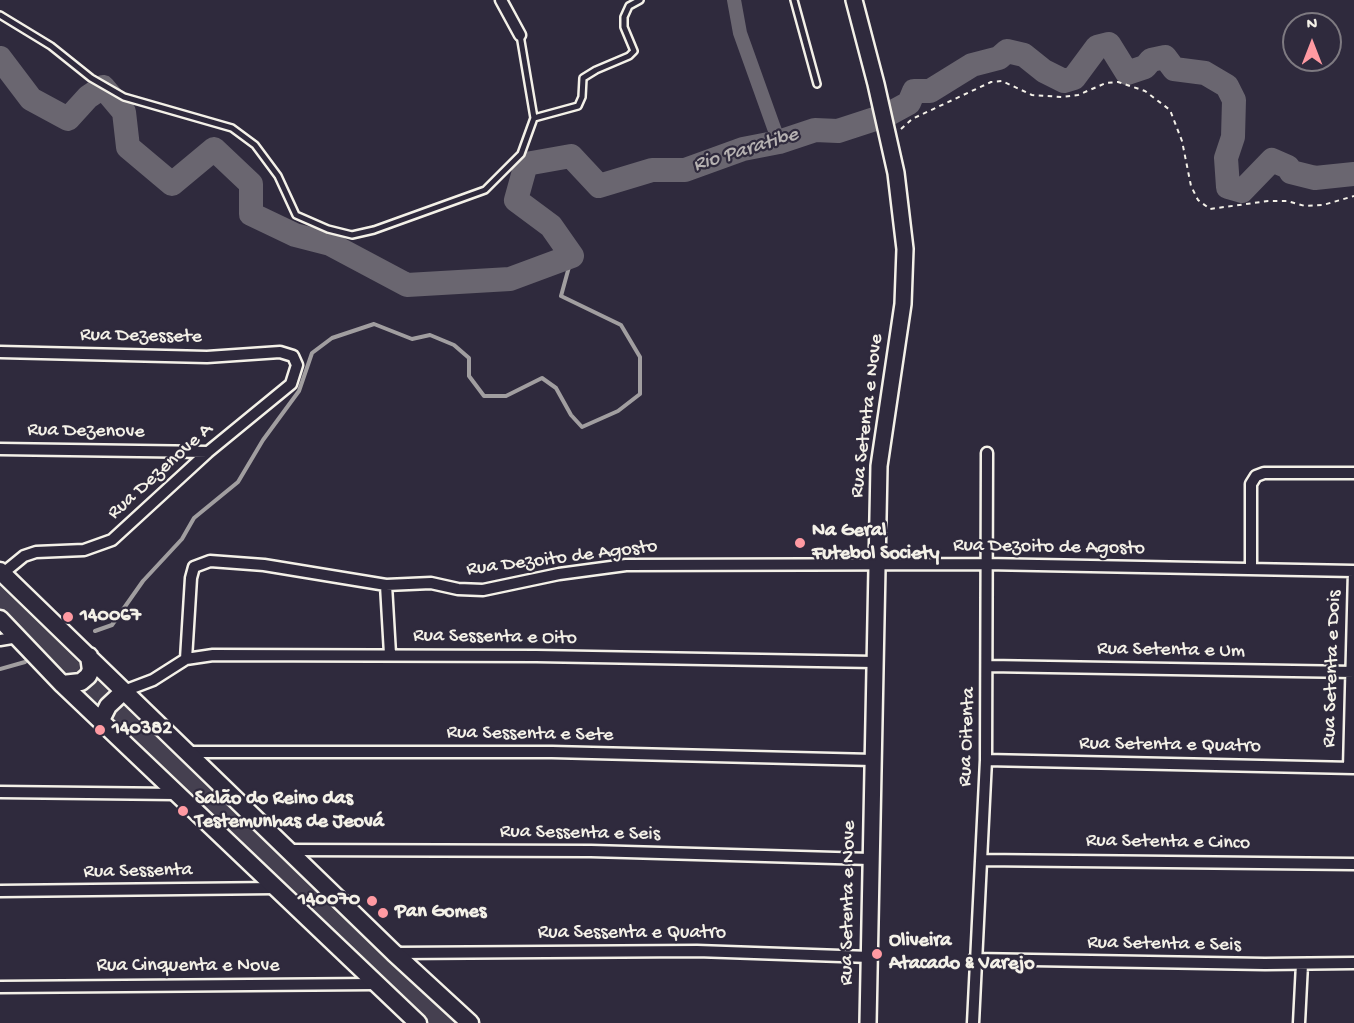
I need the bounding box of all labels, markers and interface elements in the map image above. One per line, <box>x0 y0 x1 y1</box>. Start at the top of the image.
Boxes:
north arrow <box>1282 12 1342 72</box>
text: N <box>1307 16 1317 35</box>
water label: Rio Paratibe <box>690 123 802 179</box>
street label: Rua Dezessete <box>80 324 202 350</box>
street label: Rua Setenta e Nove <box>846 333 890 499</box>
street label: Rua Dezenove A <box>103 418 219 526</box>
street label: Rua Dezenove <box>27 419 145 445</box>
place label: Na Geral Futebol Society <box>812 520 939 567</box>
street label: Rua Dezoito de Agosto <box>953 534 1145 562</box>
street label: Rua Dezoito de Agosto <box>465 535 659 583</box>
marker: Na Geral Futebol Society <box>793 536 807 550</box>
street label: Rua Setenta e Dois <box>1318 590 1348 748</box>
place label: 140067 <box>80 605 141 629</box>
marker: 140067 <box>61 610 75 624</box>
street label: Rua Sessenta e Oito <box>413 625 577 651</box>
street label: Rua Setenta e Um <box>1097 638 1245 664</box>
street label: Rua Oitenta <box>954 687 982 787</box>
place label: 140382 <box>112 718 172 742</box>
street label: Rua Sessenta e Sete <box>446 722 614 748</box>
marker: 140382 <box>93 723 107 737</box>
street label: Rua Setenta e Quatro <box>1079 732 1261 760</box>
place label: Salão do Reino das Testemunhas de Jeová <box>195 788 384 835</box>
marker: Salão do Reino das Testemunhas de Jeová <box>176 804 190 818</box>
street label: Rua Setenta e Nove <box>836 820 862 986</box>
street label: Rua Sessenta e Seis <box>500 821 660 847</box>
street label: Rua Setenta e Cinco <box>1086 830 1250 856</box>
street label: Rua Sessenta <box>83 859 193 885</box>
place label: 140070 <box>298 889 360 913</box>
marker: 140070 <box>365 894 379 908</box>
place label: Pan Gomes <box>395 901 486 925</box>
marker: Pan Gomes <box>376 906 390 920</box>
street label: Rua Sessenta e Quatro <box>538 922 726 946</box>
place label: Oliveira Atacado & Varejo <box>889 930 1035 977</box>
street label: Rua Setenta e Seis <box>1087 932 1241 958</box>
marker: Oliveira Atacado & Varejo <box>870 947 884 961</box>
street label: Rua Cinquenta e Nove <box>96 955 280 979</box>

